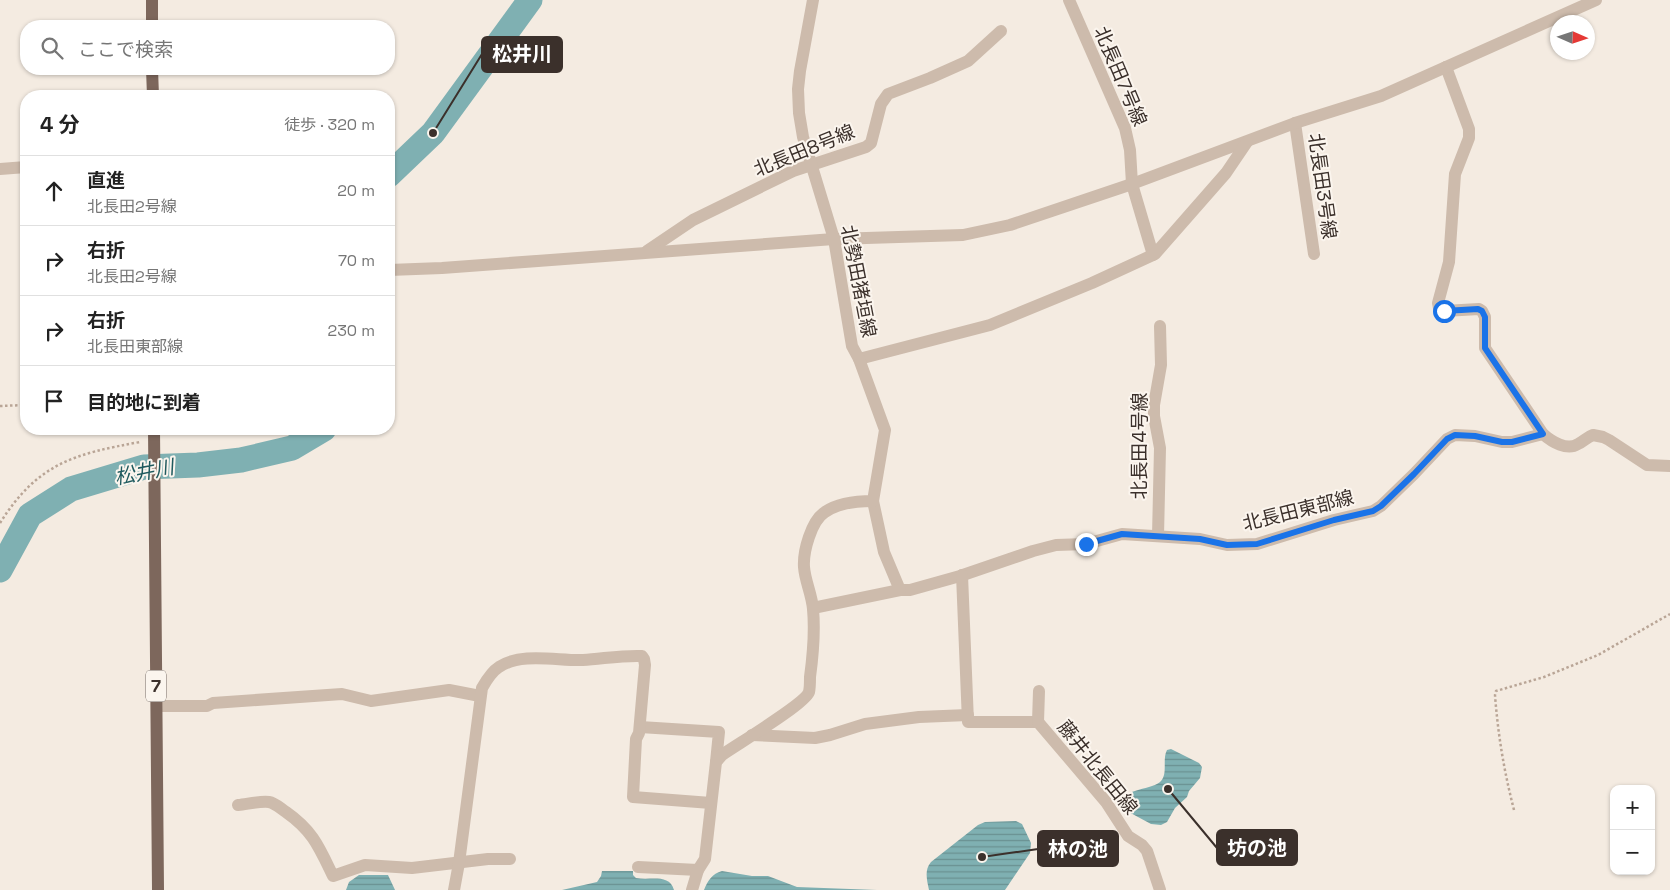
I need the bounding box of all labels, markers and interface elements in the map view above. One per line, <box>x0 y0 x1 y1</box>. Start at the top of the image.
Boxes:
north arrow <box>1550 15 1595 60</box>
search box <box>20 20 395 75</box>
street label: 北長田7号線 <box>1088 23 1153 130</box>
icon: search <box>38 34 66 62</box>
text: ここで検索 <box>78 37 173 62</box>
callout: 松井川 <box>482 37 562 72</box>
text: 松井川 <box>492 41 552 67</box>
text: 4 分 <box>40 111 80 138</box>
text: 徒歩 · 320 m <box>284 114 375 135</box>
street label: 北長田8号線 <box>750 119 858 182</box>
street label: 北長田3号線 <box>1303 132 1342 241</box>
text: 直進 <box>87 168 125 193</box>
icon: ahead <box>40 177 68 205</box>
text: 20 m <box>337 180 375 201</box>
text: 北長田2号線 <box>87 196 177 217</box>
street label: 北勢田猪垣線 <box>835 223 882 339</box>
text: 右折 <box>87 238 125 263</box>
icon: right <box>40 247 68 275</box>
text: 70 m <box>338 250 375 271</box>
text: 北長田2号線 <box>87 266 177 287</box>
route start <box>1433 300 1456 323</box>
text: 右折 <box>87 308 125 333</box>
icon: right <box>40 317 68 345</box>
text: 230 m <box>328 320 375 341</box>
text: 北長田東部線 <box>87 336 183 357</box>
icon: arrive <box>40 387 68 415</box>
text: 目的地に到着 <box>87 390 201 415</box>
street label: 北長田4号線 <box>1127 393 1152 499</box>
water label: 松井川 <box>112 453 178 490</box>
street label: 北長田東部線 <box>1240 485 1356 536</box>
route end <box>1075 533 1098 556</box>
road number: 7 <box>146 670 166 701</box>
street label: 藤井北長田線 <box>1052 715 1143 819</box>
map controls <box>1610 785 1655 875</box>
button: + <box>1610 785 1655 830</box>
callout: 坊の池 <box>1217 830 1297 865</box>
button: − <box>1610 830 1655 875</box>
callout: 林の池 <box>1038 831 1118 866</box>
text: 坊の池 <box>1227 835 1287 861</box>
text: 林の池 <box>1048 836 1108 862</box>

